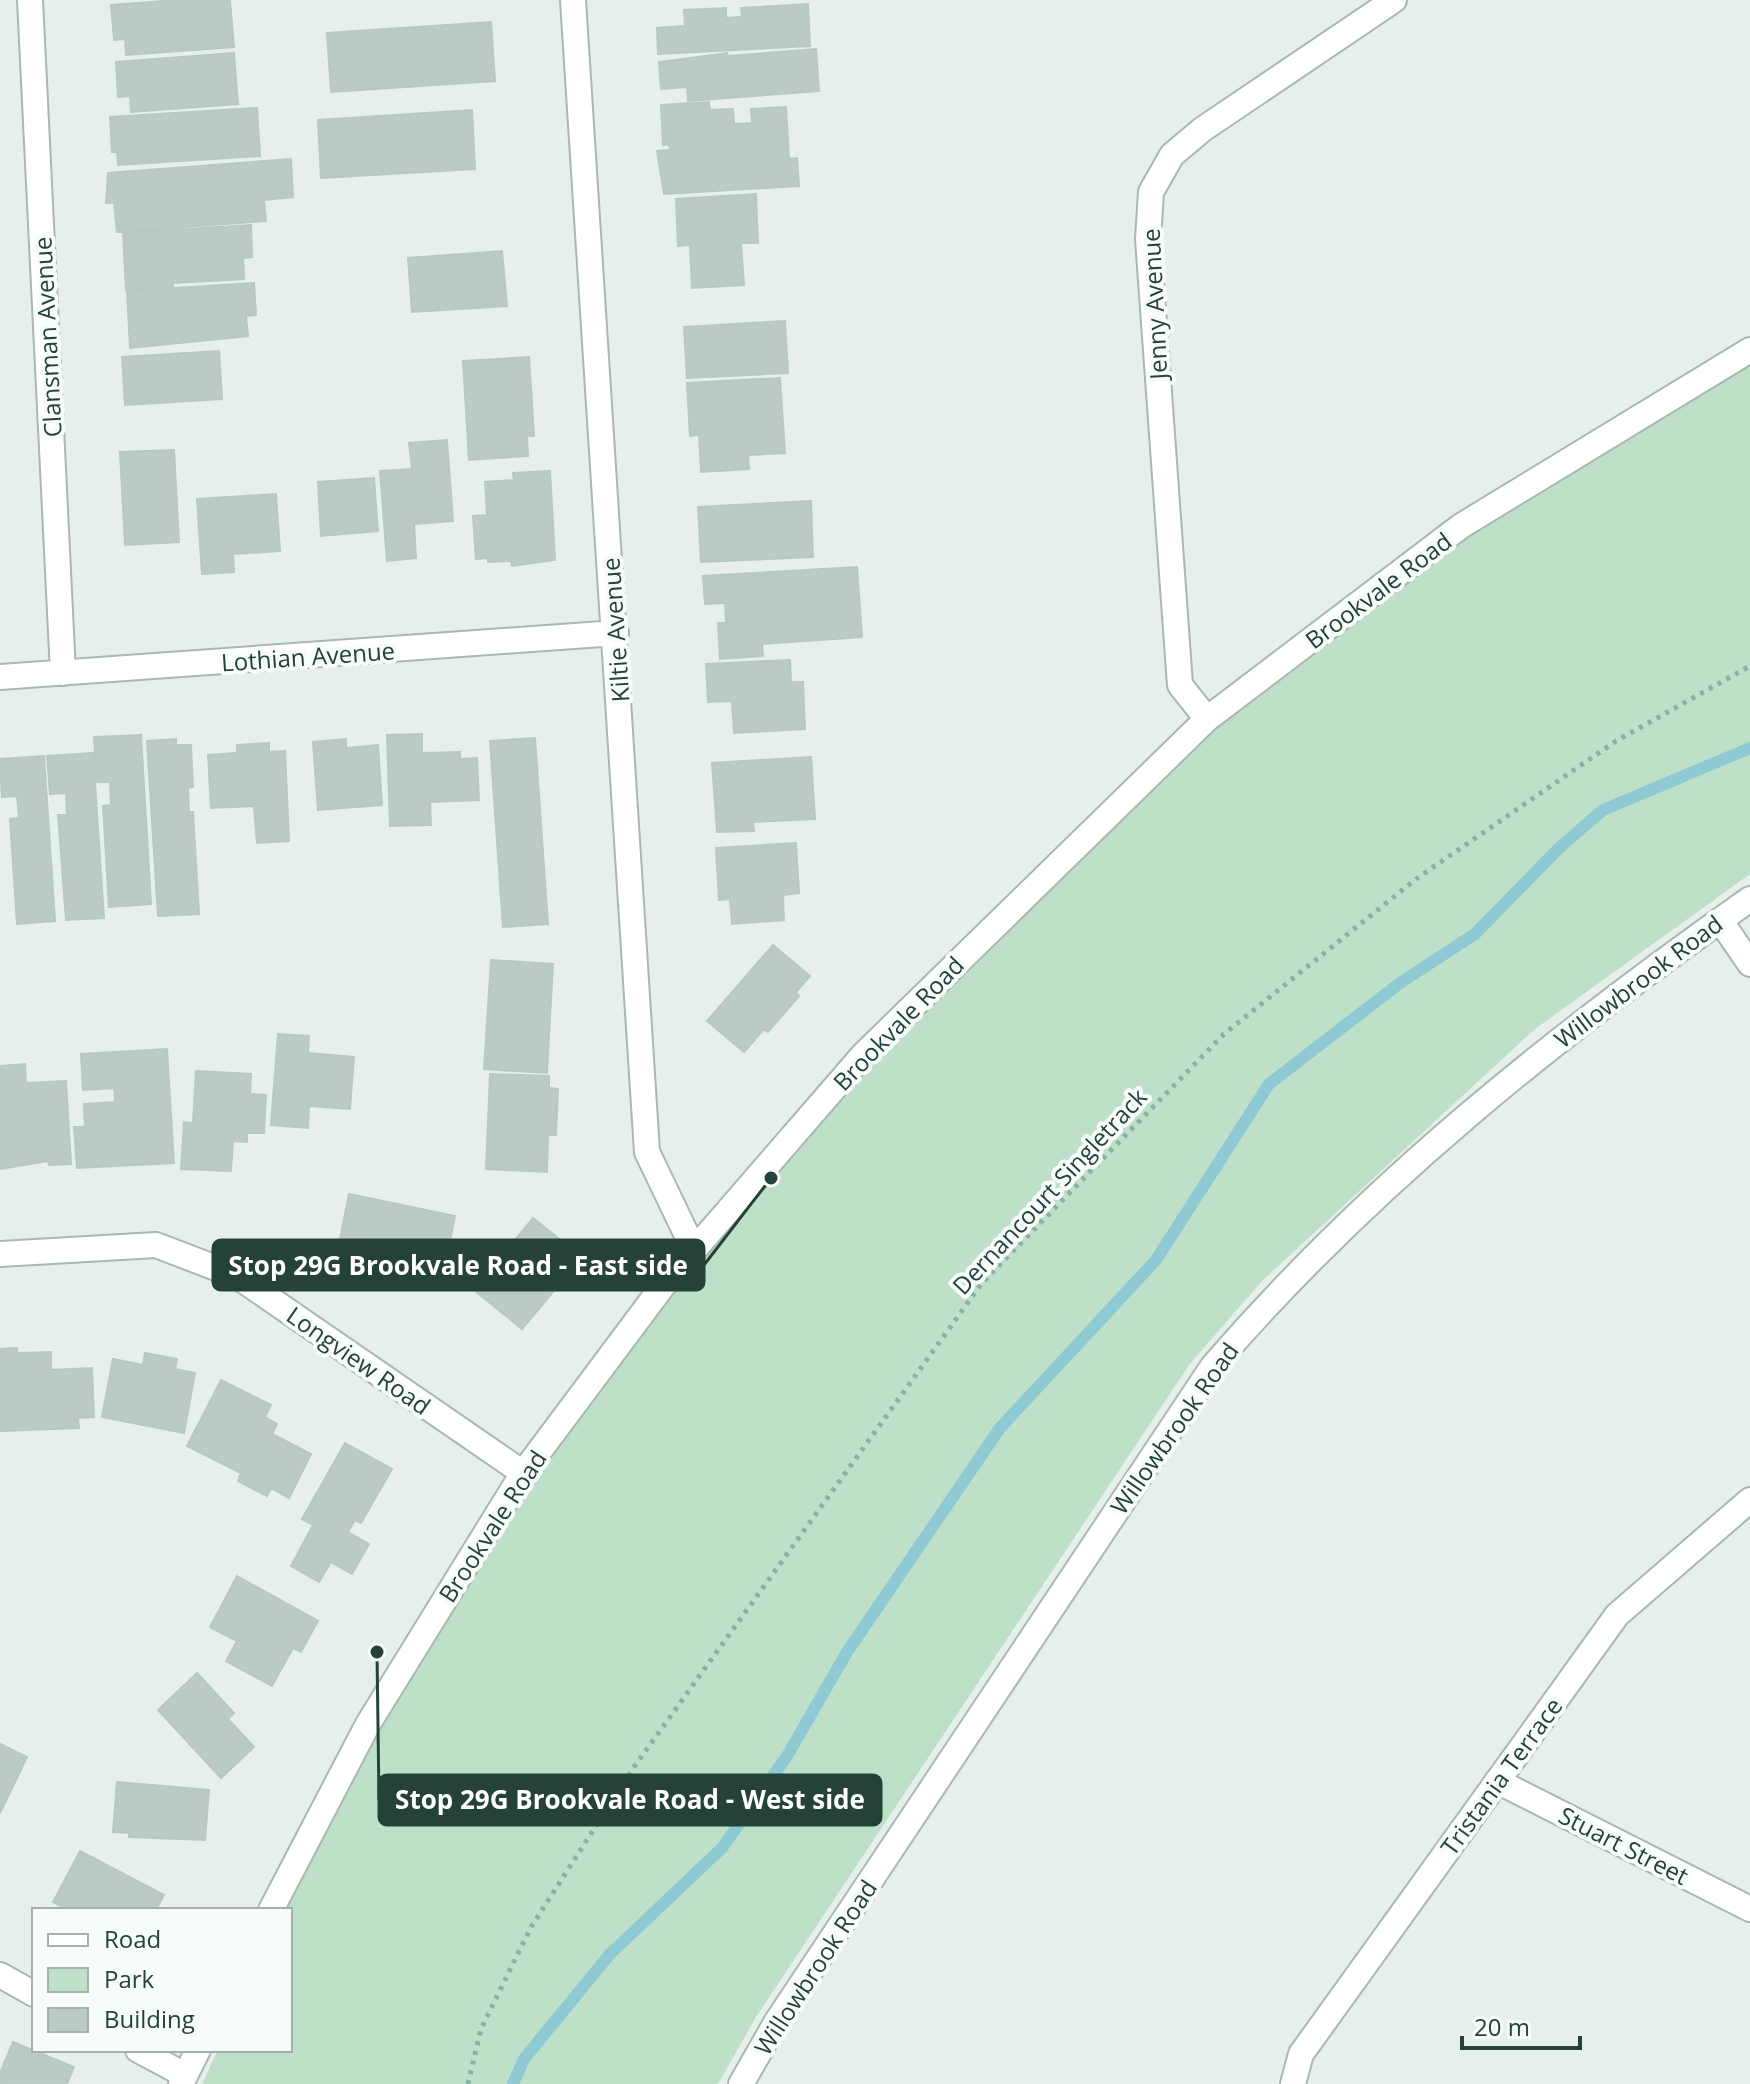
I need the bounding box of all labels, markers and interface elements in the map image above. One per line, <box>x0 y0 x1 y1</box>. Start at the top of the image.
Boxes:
street label: Jenny Avenue <box>1134 228 1175 382</box>
street label: Clansman Avenue <box>25 236 69 438</box>
street label: Brookvale Road <box>1298 524 1458 656</box>
street label: Kiltie Avenue <box>593 557 637 703</box>
street label: Lothian Avenue <box>220 633 396 679</box>
street label: Willowbrook Road <box>1547 907 1729 1055</box>
street label: Brookvale Road <box>825 949 971 1097</box>
street label: Dernancourt Singletrack <box>945 1080 1154 1301</box>
callout: Stop 29G Brookvale Road - East side <box>213 1240 704 1290</box>
text: Stop 29G Brookvale Road - East side <box>228 1247 688 1283</box>
street label: Longview Road <box>281 1298 437 1422</box>
street label: Willowbrook Road <box>1102 1335 1246 1521</box>
street label: Brookvale Road <box>430 1444 554 1608</box>
street label: Tristania Terrace <box>1433 1691 1569 1861</box>
callout: Stop 29G Brookvale Road - West side <box>379 1775 881 1825</box>
text: Stop 29G Brookvale Road - West side <box>395 1781 865 1817</box>
street label: Stuart Street <box>1554 1798 1694 1892</box>
street label: Willowbrook Road <box>746 1873 884 2061</box>
legend <box>32 1908 292 2052</box>
text: Road <box>104 1922 161 1955</box>
text: Park <box>104 1962 155 1995</box>
scale bar <box>1462 2000 1580 2050</box>
text: Building <box>104 2002 195 2035</box>
text: 20 m <box>1474 2010 1530 2043</box>

